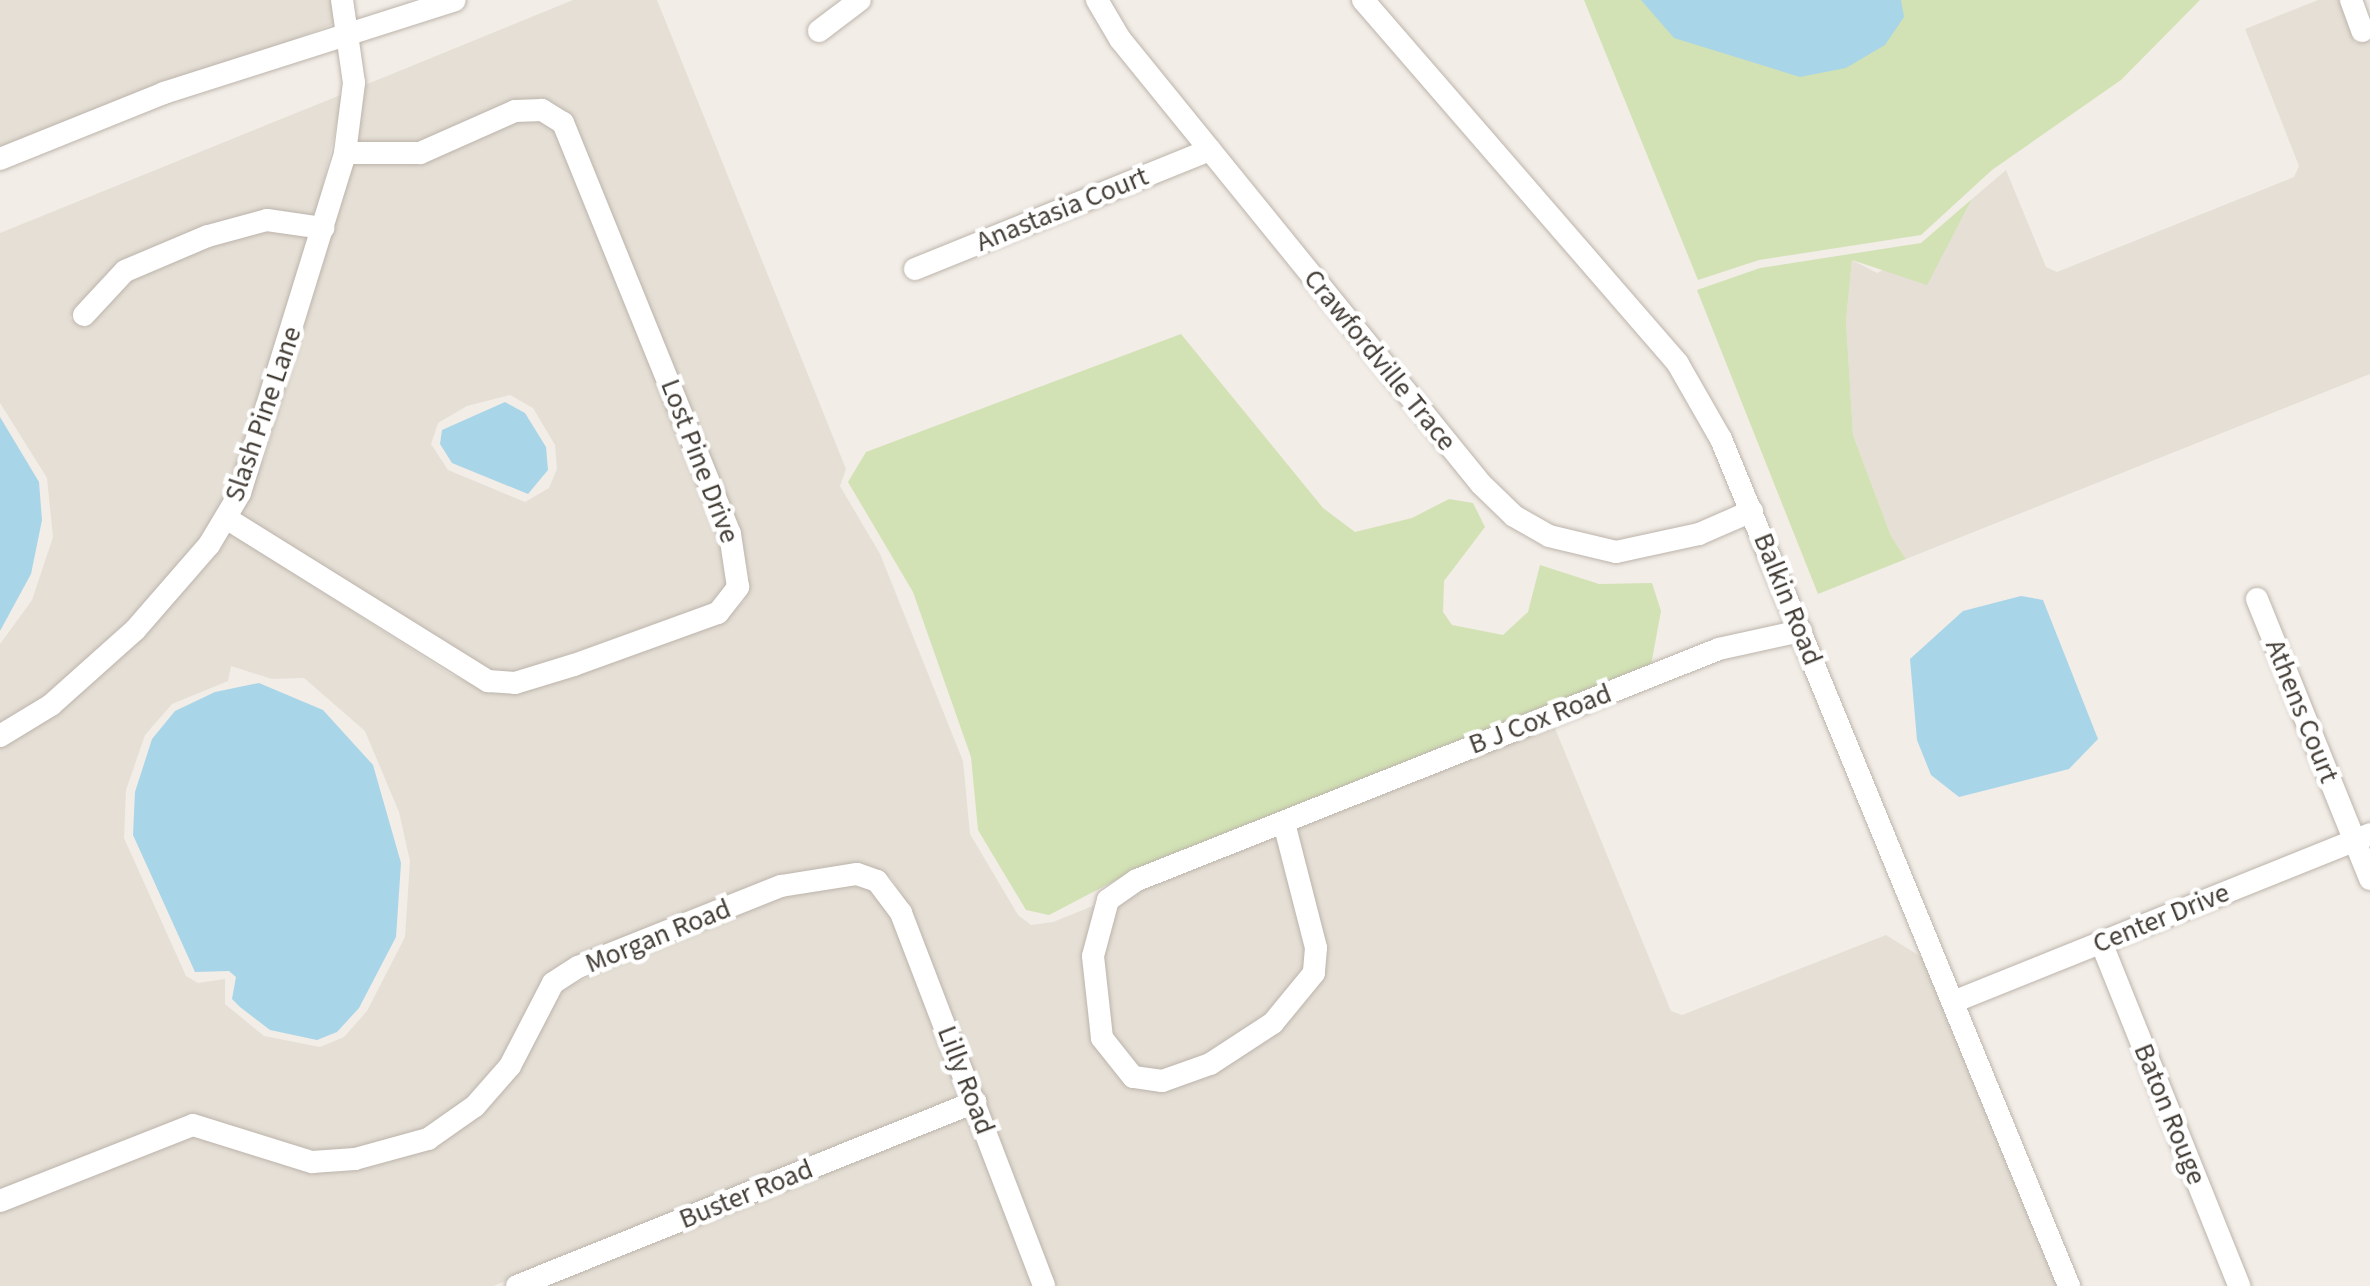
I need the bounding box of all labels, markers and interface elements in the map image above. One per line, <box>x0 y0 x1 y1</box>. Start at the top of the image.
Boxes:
street label: Anastasia Court <box>971 159 1153 259</box>
street label: Crawfordville Trace <box>1296 262 1464 458</box>
street label: Slash Pine Lane <box>217 322 309 506</box>
street label: Lost Pine Drive <box>653 374 747 548</box>
street label: Balkin Road <box>1746 528 1830 670</box>
street label: Athens Court <box>2258 634 2346 788</box>
street label: B J Cox Road <box>1464 676 1616 762</box>
street label: Center Drive <box>2088 875 2234 961</box>
street label: Morgan Road <box>580 892 736 980</box>
street label: Lilly Road <box>930 1021 1002 1139</box>
street label: Baton Rouge <box>2127 1039 2213 1189</box>
street label: Buster Road <box>674 1152 818 1236</box>

